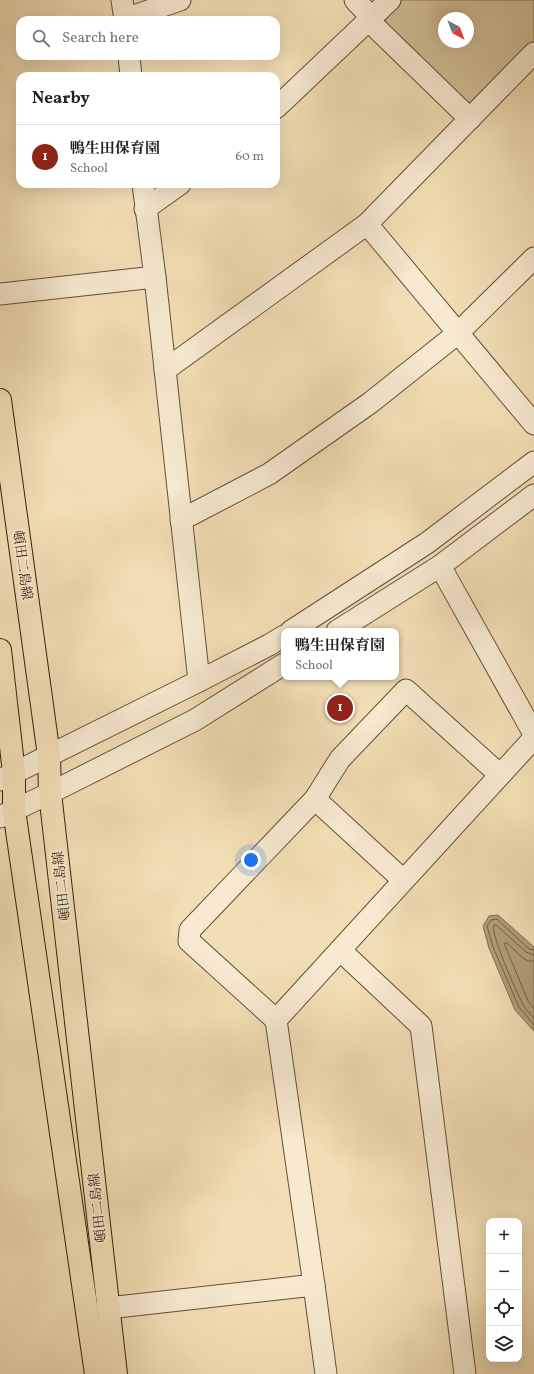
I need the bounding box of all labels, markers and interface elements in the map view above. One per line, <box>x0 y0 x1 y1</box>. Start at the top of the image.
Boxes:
north arrow <box>438 12 474 48</box>
search box <box>16 16 280 60</box>
icon: search <box>30 27 52 49</box>
text: Search here <box>62 28 139 49</box>
text: Nearby <box>32 87 90 110</box>
text: 鴨生田保育園 <box>70 139 160 160</box>
text: 1 <box>42 148 48 166</box>
text: 60 m <box>236 148 264 166</box>
text: School <box>70 160 108 178</box>
street label: 頓田二島線 <box>7 529 36 601</box>
popup <box>281 628 399 680</box>
text: 鴨生田保育園 <box>295 636 385 657</box>
text: School <box>295 657 333 675</box>
pin: 1 <box>327 693 353 723</box>
street label: 頓田二島線 <box>49 850 76 922</box>
your location <box>241 850 261 870</box>
street label: 頓田二島線 <box>85 1172 112 1244</box>
map controls <box>486 1218 522 1362</box>
button: + <box>486 1218 522 1254</box>
button: − <box>486 1254 522 1290</box>
button: locate <box>486 1290 522 1326</box>
button: layers <box>486 1326 522 1362</box>

